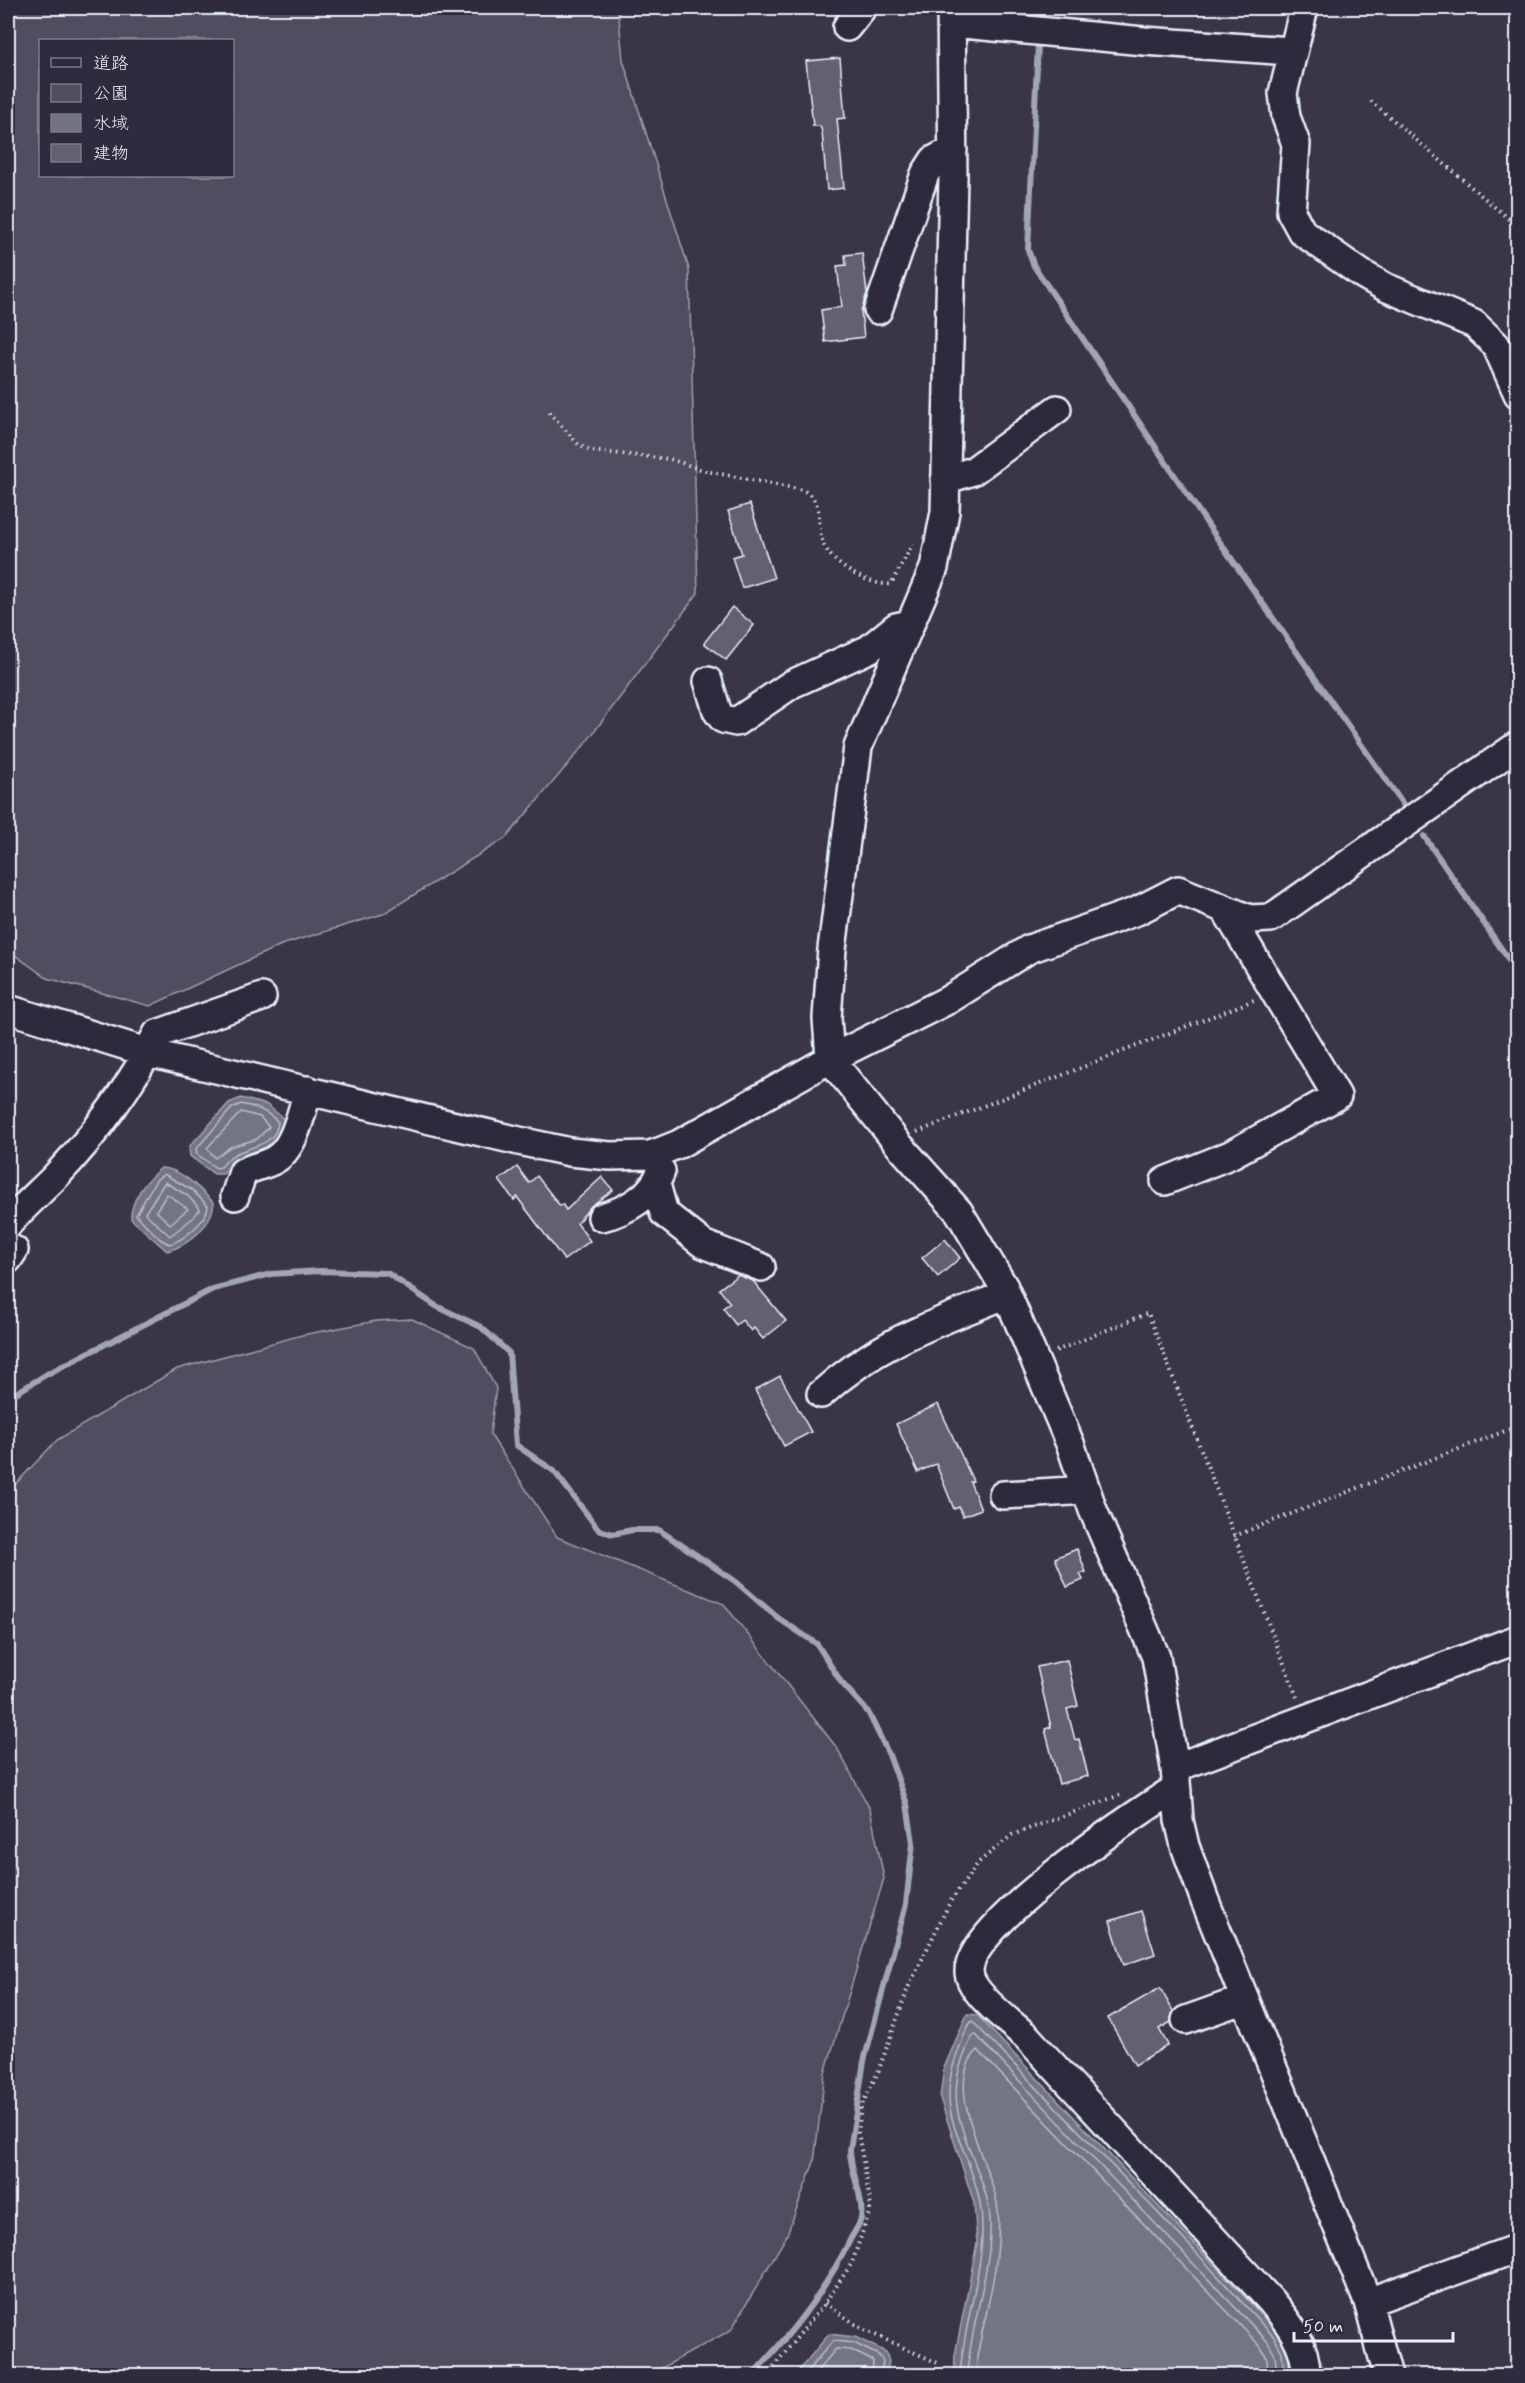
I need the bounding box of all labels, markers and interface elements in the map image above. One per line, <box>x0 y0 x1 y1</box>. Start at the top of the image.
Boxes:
legend <box>39 39 234 177</box>
text: 道路 <box>93 52 129 76</box>
text: 公園 <box>93 82 129 106</box>
text: 水域 <box>93 112 129 136</box>
text: 建物 <box>93 142 129 166</box>
scale bar <box>1294 2305 1453 2343</box>
text: 50 m <box>1303 2315 1343 2339</box>

